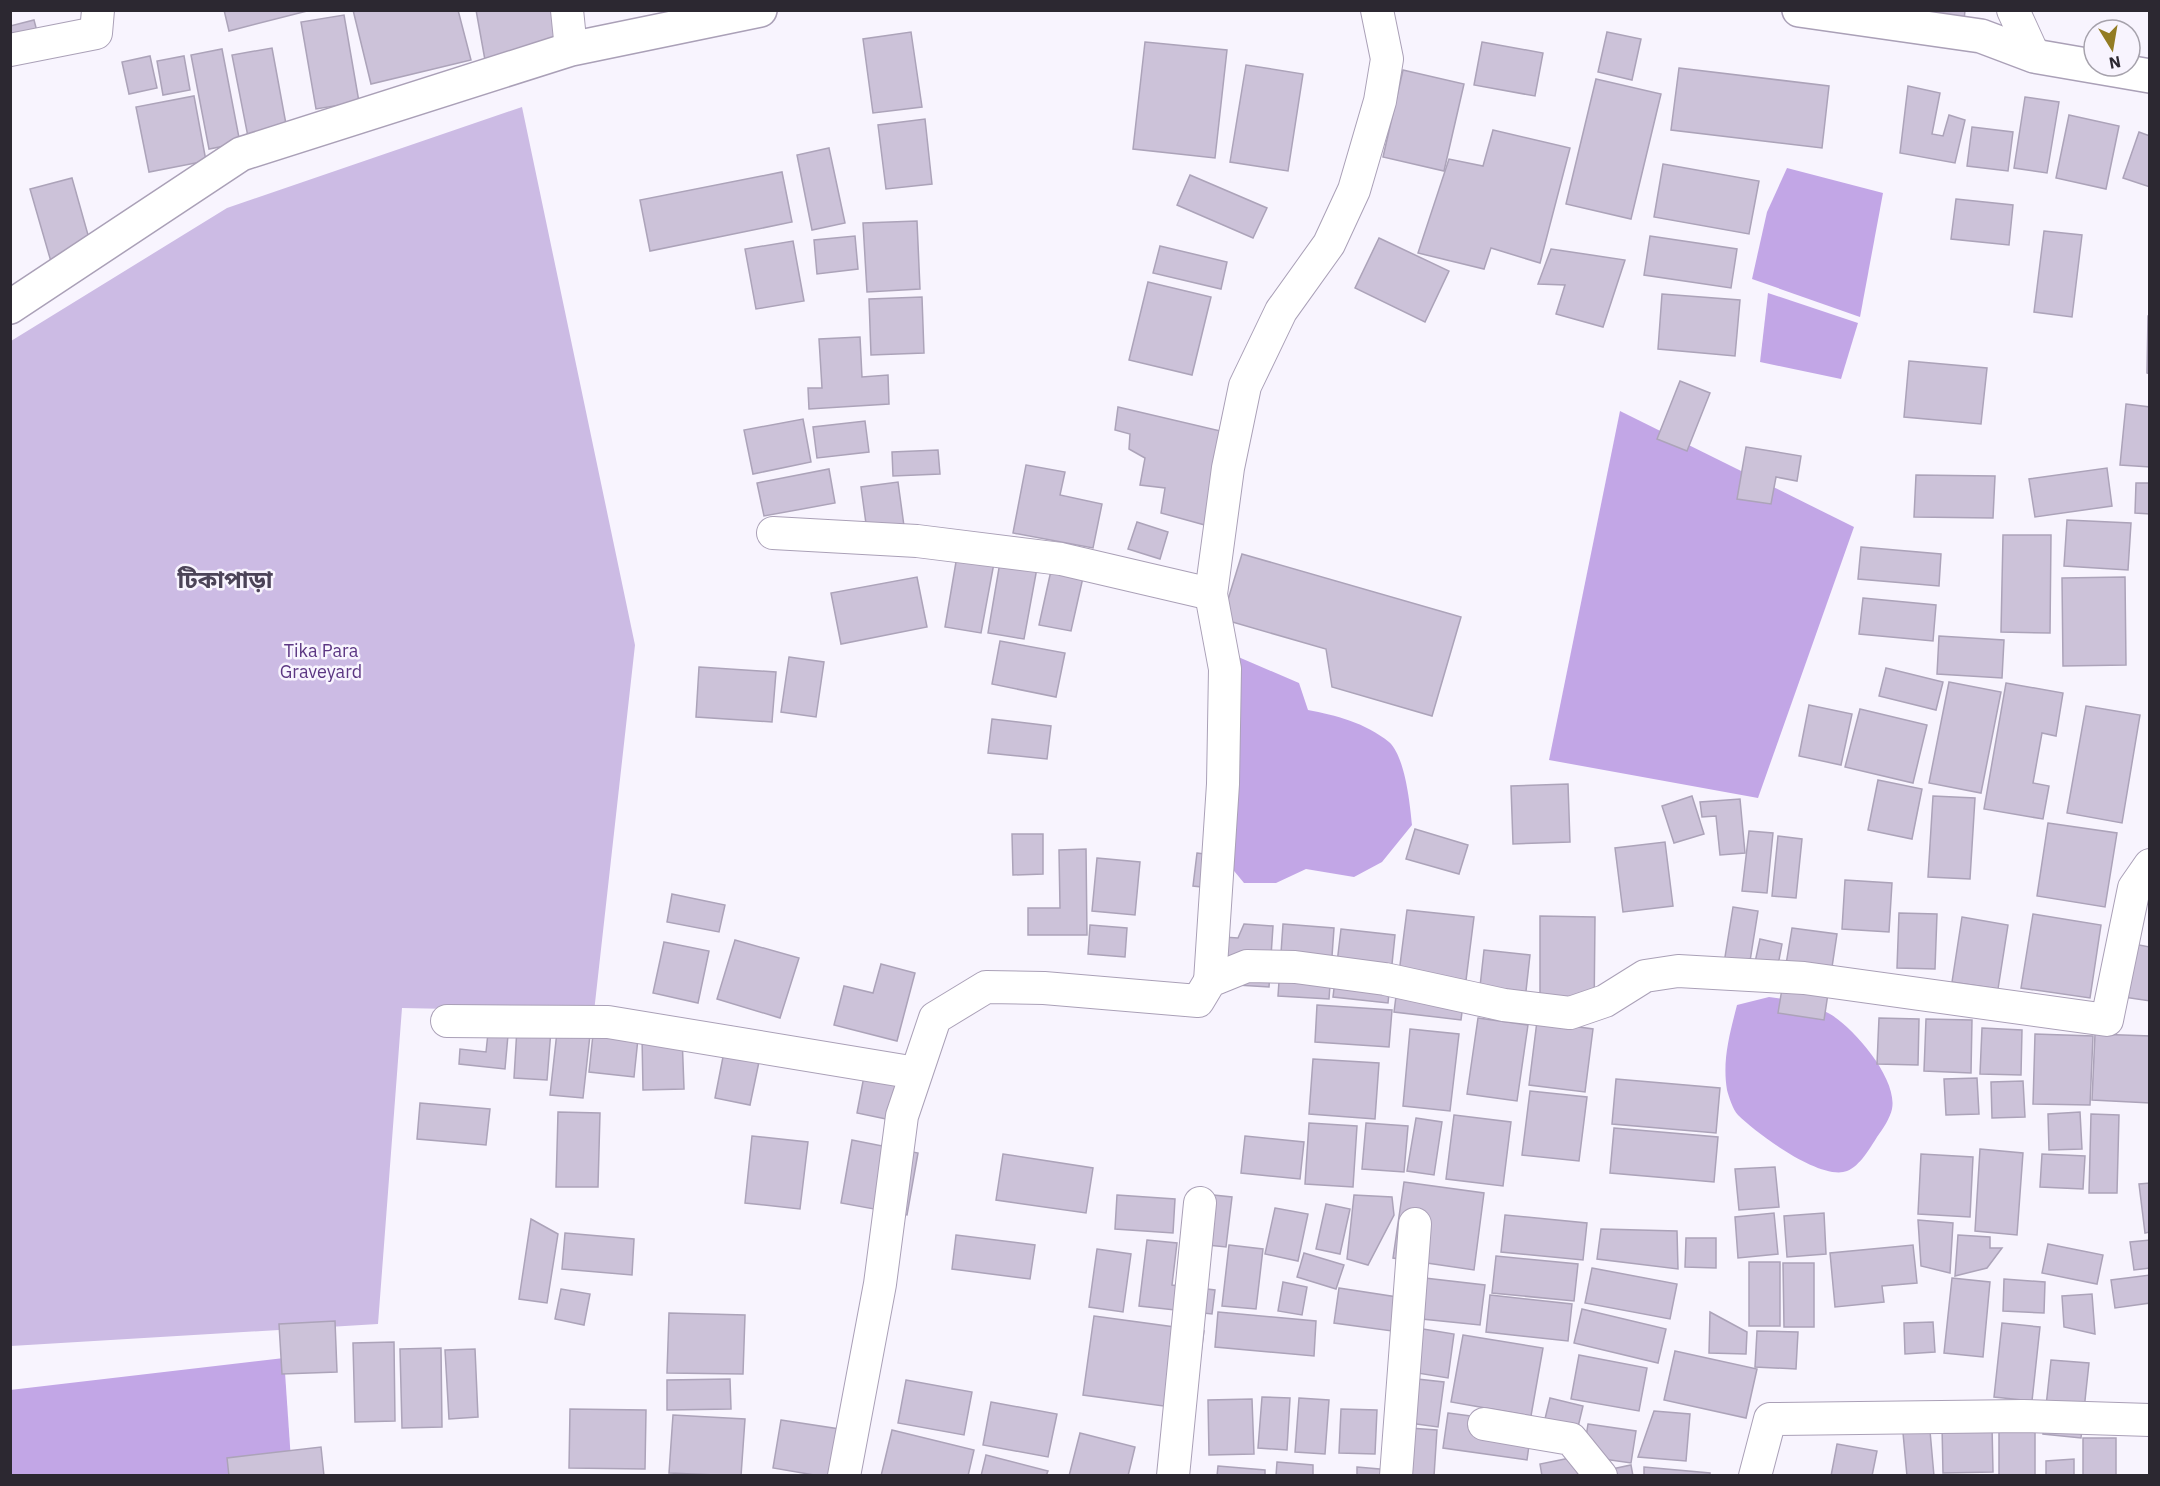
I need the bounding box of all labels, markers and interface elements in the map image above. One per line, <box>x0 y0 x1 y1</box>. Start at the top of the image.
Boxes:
north arrow <box>2082 18 2142 78</box>
text: N <box>2107 52 2122 74</box>
district label: টিকাপাড়া <box>176 563 274 595</box>
park label: Tika Para Graveyard <box>280 639 362 683</box>

